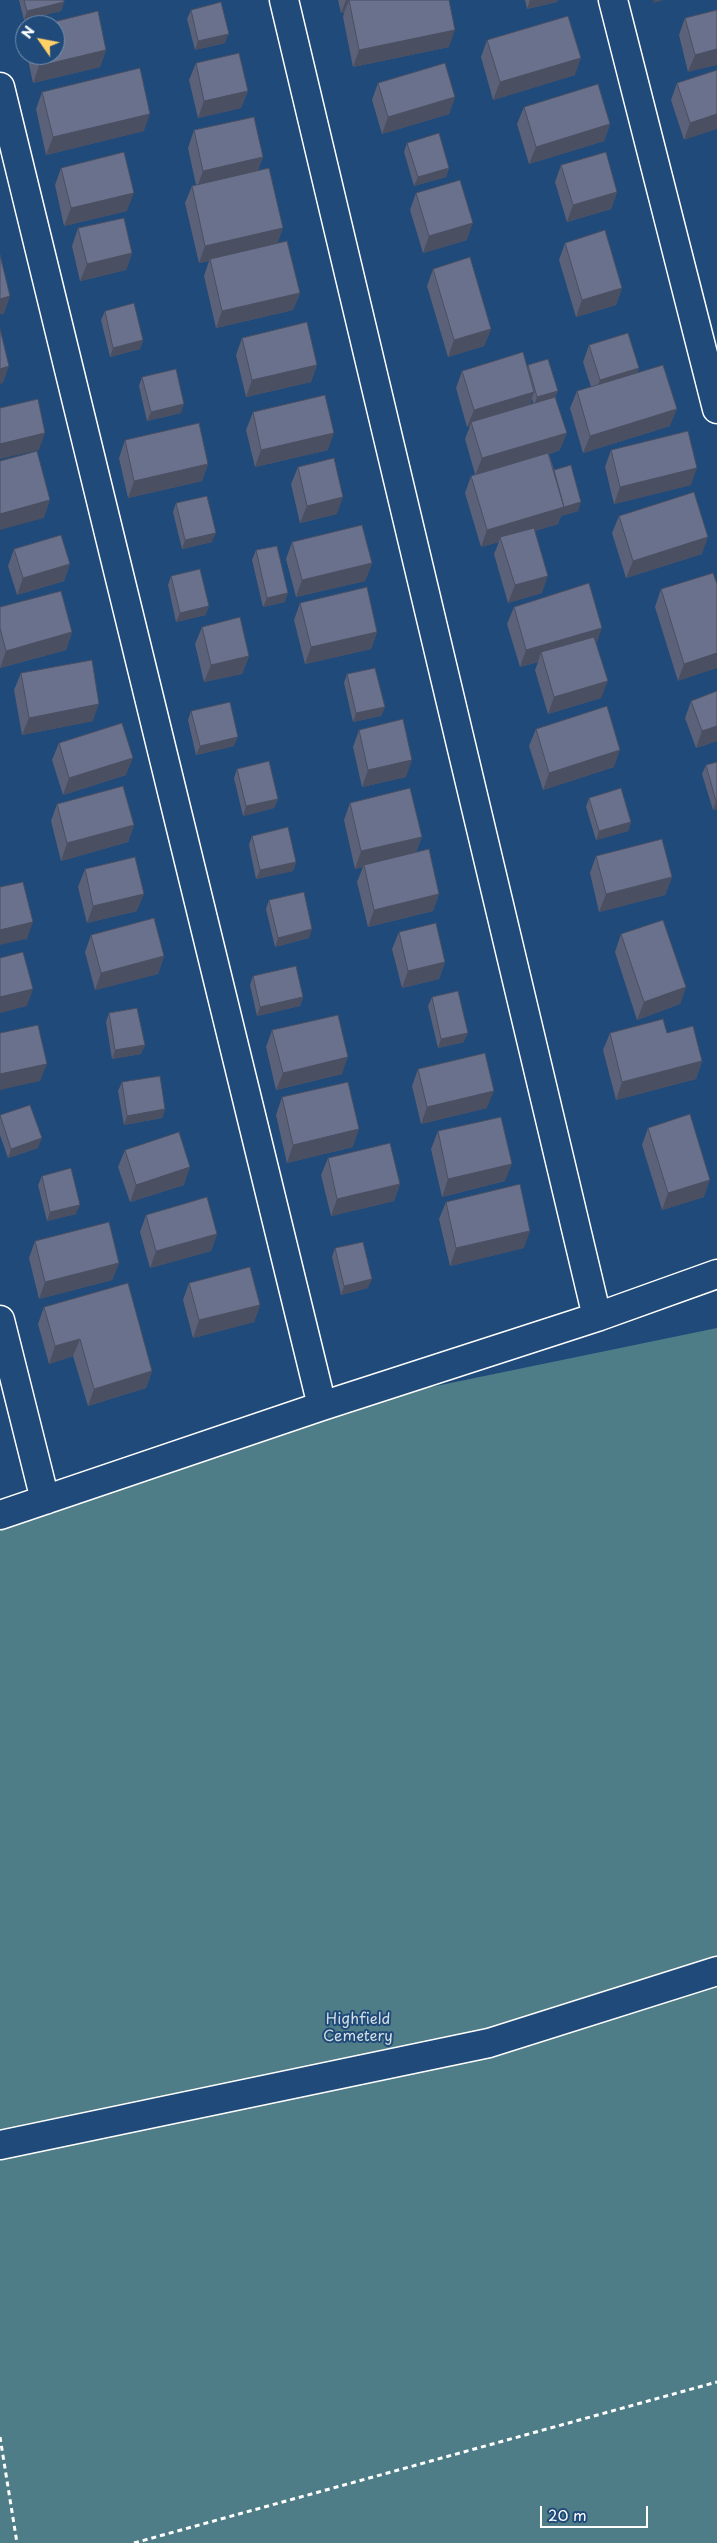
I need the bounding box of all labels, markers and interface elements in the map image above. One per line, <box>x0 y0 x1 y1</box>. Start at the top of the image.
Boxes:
north arrow <box>15 15 65 65</box>
text: N <box>16 22 40 42</box>
park label: Highfield Cemetery <box>323 2011 393 2046</box>
scale bar <box>542 2496 650 2528</box>
text: 20 m <box>548 2503 587 2526</box>

